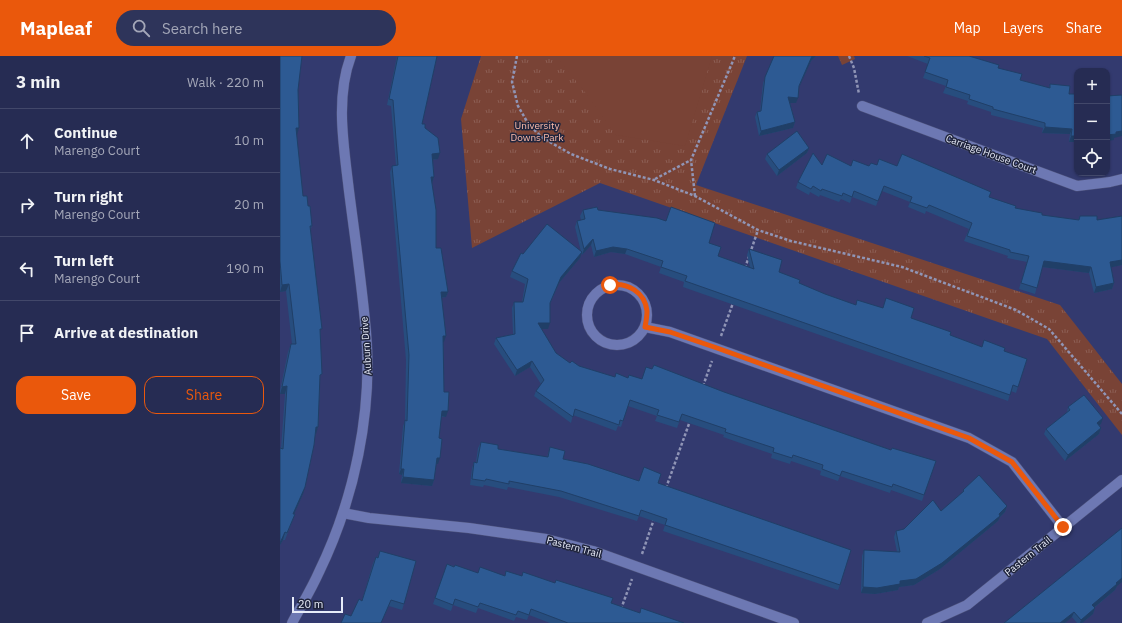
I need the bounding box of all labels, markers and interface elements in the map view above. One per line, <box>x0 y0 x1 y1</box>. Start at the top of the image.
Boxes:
search box <box>116 10 396 46</box>
text: Mapleaf <box>20 16 92 40</box>
icon: search <box>130 17 152 39</box>
text: Search here <box>162 19 242 38</box>
text: Map <box>954 19 981 37</box>
text: Layers <box>1003 19 1044 37</box>
text: Share <box>1066 19 1102 37</box>
map controls <box>1074 68 1110 176</box>
button: + <box>1074 68 1110 104</box>
text: 3 min <box>16 71 60 93</box>
text: Walk · 220 m <box>187 74 264 91</box>
button: − <box>1074 104 1110 140</box>
park label: University Downs Park <box>510 119 564 144</box>
text: Continue <box>54 123 118 142</box>
icon: ahead <box>16 130 38 152</box>
text: 10 m <box>234 132 264 149</box>
street label: Carriage House Court <box>944 132 1039 177</box>
button: locate <box>1074 140 1110 176</box>
text: Marengo Court <box>54 142 140 159</box>
text: Turn right <box>54 187 123 206</box>
icon: right <box>16 194 38 216</box>
text: 20 m <box>234 196 264 213</box>
text: Marengo Court <box>54 206 140 223</box>
text: Turn left <box>54 251 114 270</box>
icon: left <box>16 258 38 280</box>
text: 190 m <box>226 260 264 277</box>
text: Marengo Court <box>54 270 140 287</box>
route start <box>601 276 619 294</box>
street label: Auburn Drive <box>357 316 375 376</box>
icon: arrive <box>16 322 38 344</box>
text: Arrive at destination <box>54 323 198 342</box>
button: Save <box>16 376 136 414</box>
button: Share <box>144 376 264 414</box>
route end <box>1054 518 1072 536</box>
street label: Pastern Trail <box>545 533 603 561</box>
street label: Pastern Trail <box>1002 533 1054 579</box>
scale bar <box>292 595 343 614</box>
text: 20 m <box>298 597 323 611</box>

